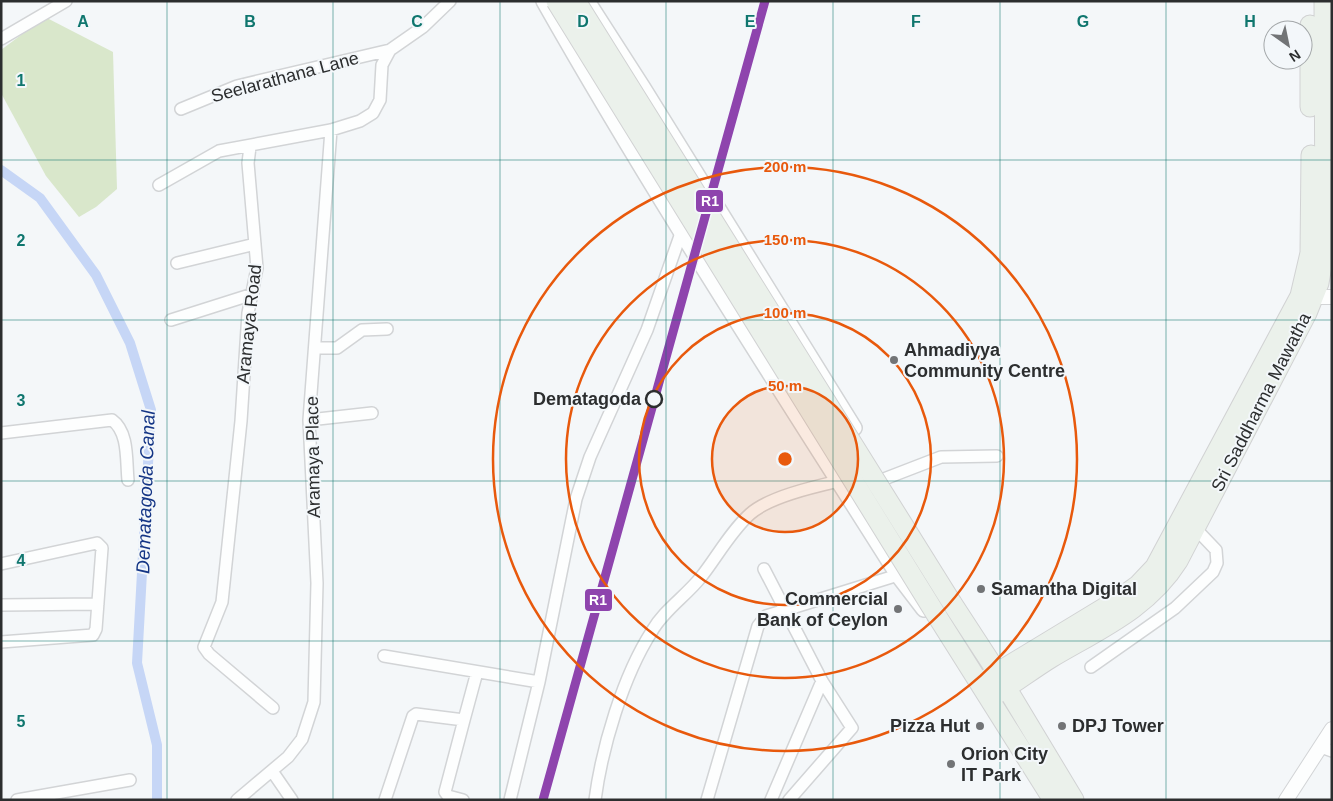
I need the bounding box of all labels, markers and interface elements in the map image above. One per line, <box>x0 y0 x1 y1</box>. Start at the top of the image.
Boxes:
text: A <box>77 13 89 30</box>
text: B <box>244 13 256 30</box>
text: C <box>411 13 423 30</box>
text: D <box>577 13 589 30</box>
text: E <box>745 13 756 30</box>
text: F <box>911 13 921 30</box>
text: G <box>1077 13 1089 30</box>
text: H <box>1244 13 1256 30</box>
north arrow <box>1263 20 1313 70</box>
text: N <box>1286 46 1304 65</box>
street label: Seelarathana Lane <box>209 48 361 106</box>
text: 1 <box>17 72 26 89</box>
text: 200 m <box>764 158 806 175</box>
line badge: R1 <box>695 189 724 213</box>
text: R1 <box>701 193 719 209</box>
text: 150 m <box>764 231 806 248</box>
text: 2 <box>17 232 26 249</box>
street label: Aramaya Road <box>233 263 265 385</box>
text: 100 m <box>764 304 806 321</box>
street label: Sri Saddharma Mawatha <box>1207 308 1315 495</box>
place label: Ahmadiyya Community Centre <box>904 340 1065 381</box>
marker: Ahmadiyya Community Centre <box>888 354 900 366</box>
text: 50 m <box>768 377 802 394</box>
place label: Dematagoda <box>533 389 642 409</box>
marker: Dematagoda <box>645 390 663 408</box>
text: 3 <box>17 392 26 409</box>
street label: Aramaya Place <box>302 396 324 518</box>
water label: Dematagoda Canal <box>132 409 159 574</box>
centre of rings <box>776 450 794 468</box>
text: 4 <box>17 552 26 569</box>
place label: Samantha Digital <box>991 579 1137 599</box>
marker: Samantha Digital <box>975 583 987 595</box>
line badge: R1 <box>584 588 613 612</box>
place label: Commercial Bank of Ceylon <box>757 589 888 630</box>
text: R1 <box>589 592 607 608</box>
marker: Commercial Bank of Ceylon <box>892 603 904 615</box>
text: 5 <box>17 713 26 730</box>
place label: Pizza Hut <box>890 716 970 736</box>
place label: DPJ Tower <box>1072 716 1164 736</box>
marker: Pizza Hut <box>974 720 986 732</box>
marker: DPJ Tower <box>1056 720 1068 732</box>
place label: Orion City IT Park <box>961 744 1048 785</box>
marker: Orion City IT Park <box>945 758 957 770</box>

